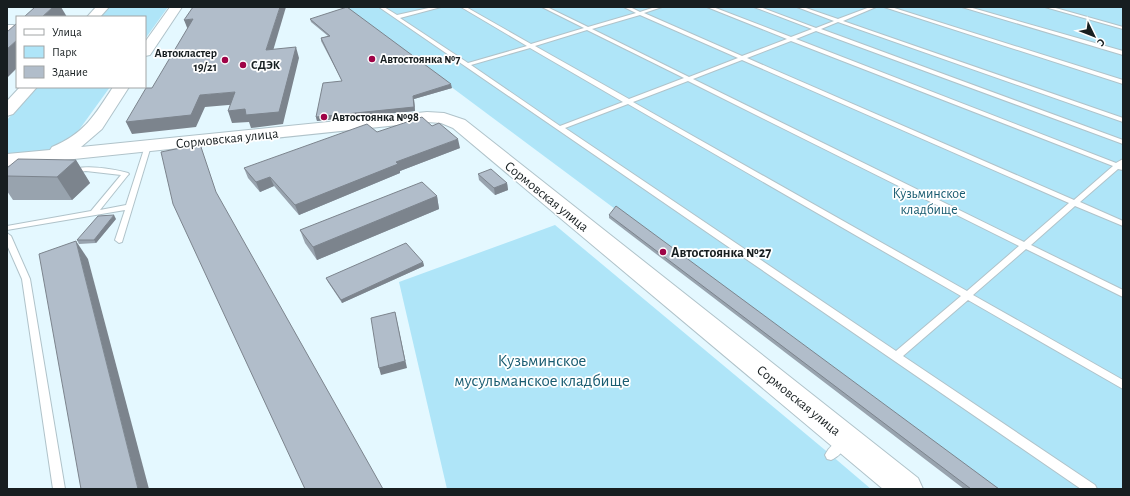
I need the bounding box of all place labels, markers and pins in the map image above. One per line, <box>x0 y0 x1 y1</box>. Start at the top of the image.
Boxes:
place label: Автокластер 19/21 <box>155 47 217 73</box>
place label: Автостоянка №7 <box>380 53 460 65</box>
marker: Автостоянка №7 <box>367 54 377 64</box>
marker: Автокластер 19/21 <box>220 55 230 65</box>
place label: СДЭК <box>251 59 281 71</box>
marker: СДЭК <box>238 60 248 70</box>
place label: Автостоянка №98 <box>332 111 419 123</box>
marker: Автостоянка №98 <box>319 112 329 122</box>
place label: Автостоянка №27 <box>671 246 771 260</box>
marker: Автостоянка №27 <box>658 247 668 257</box>

